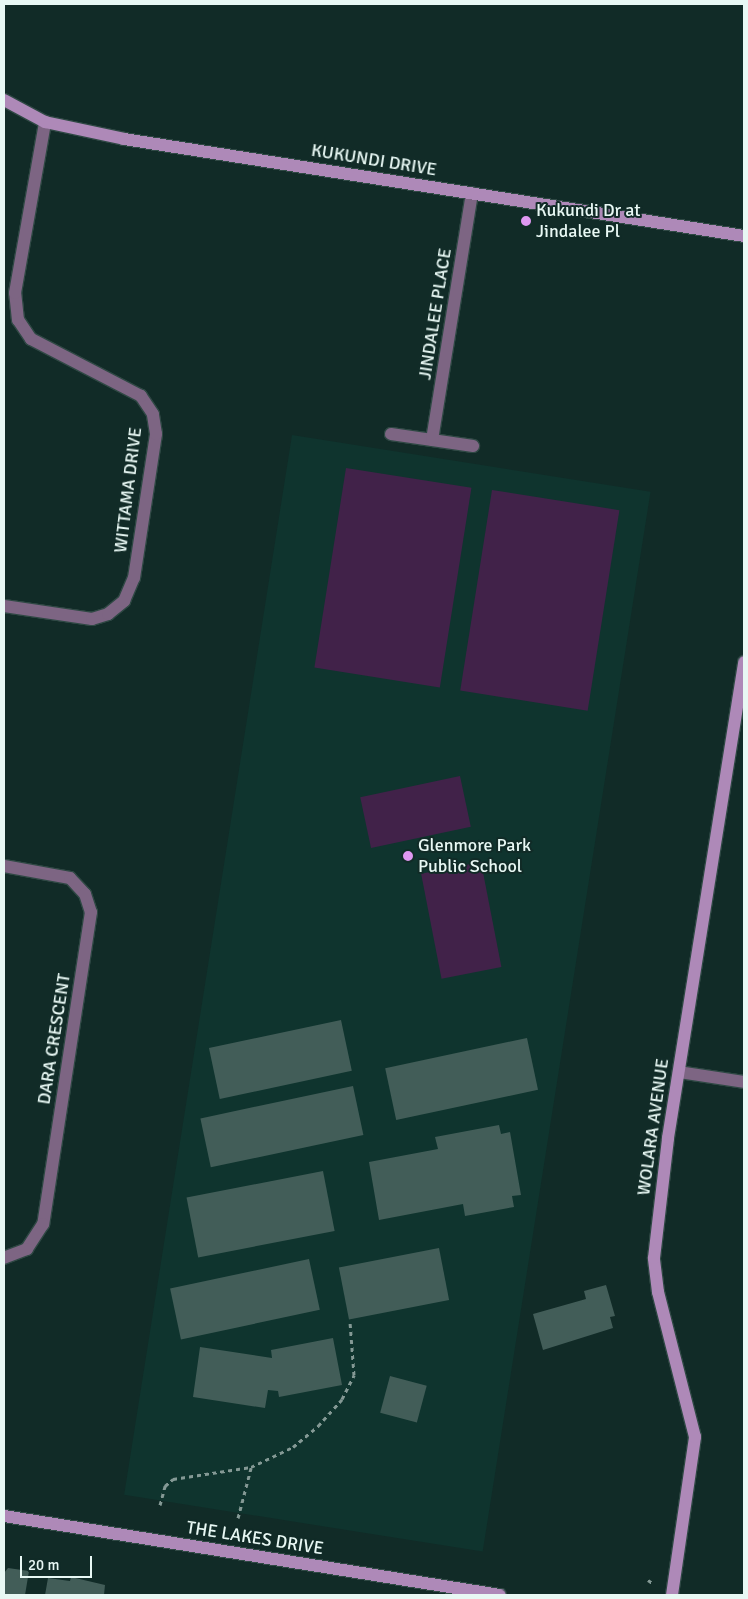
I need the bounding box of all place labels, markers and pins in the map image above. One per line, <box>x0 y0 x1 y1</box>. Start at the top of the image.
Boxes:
place label: Kukundi Dr at Jindalee Pl <box>536 200 640 242</box>
marker: Kukundi Dr at Jindalee Pl <box>520 215 532 227</box>
place label: Glenmore Park Public School <box>418 835 531 878</box>
marker: Glenmore Park Public School <box>402 850 414 862</box>

